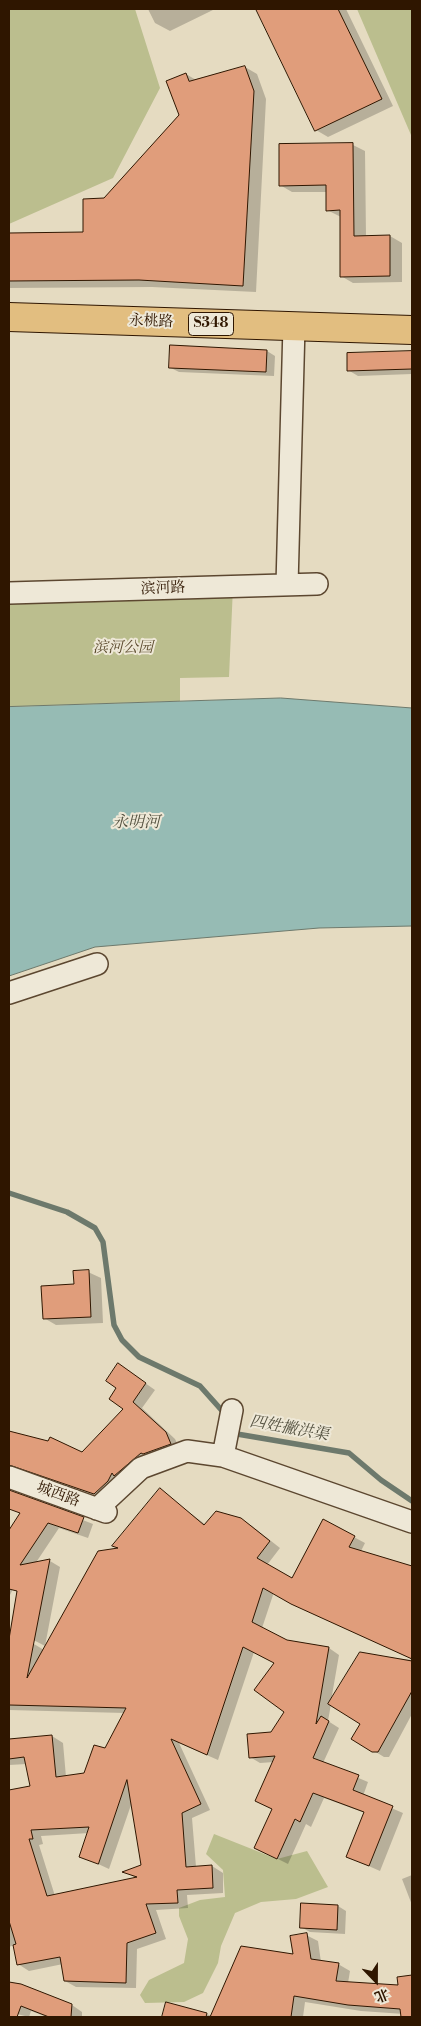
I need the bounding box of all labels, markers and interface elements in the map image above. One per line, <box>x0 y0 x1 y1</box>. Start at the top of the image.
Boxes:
street label: 永桃路 <box>128 312 174 332</box>
road number: S348 <box>188 312 234 336</box>
street label: 滨河路 <box>140 579 186 599</box>
park label: 滨河公园 <box>93 639 153 657</box>
water label: 永明河 <box>112 813 160 833</box>
water label: 四姓撇洪渠 <box>248 1413 330 1445</box>
street label: 城西路 <box>34 1479 82 1511</box>
north arrow <box>351 1956 401 2006</box>
text: 北 <box>372 1984 391 2006</box>

